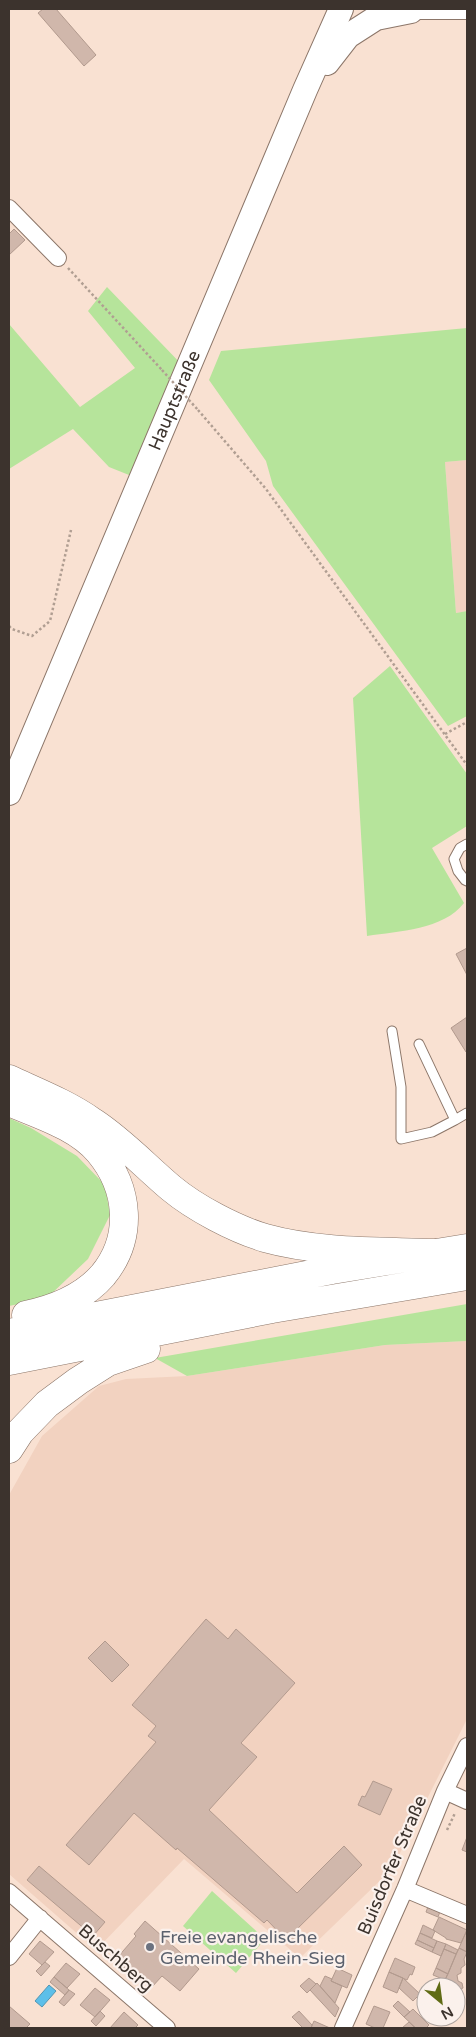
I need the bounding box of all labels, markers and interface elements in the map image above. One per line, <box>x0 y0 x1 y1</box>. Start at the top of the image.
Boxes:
street label: Hauptstraße <box>144 347 205 454</box>
street label: Buisdorfer Straße <box>353 1792 431 1938</box>
street label: Buschberg <box>74 1920 158 1996</box>
place label: Freie evangelische Gemeinde Rhein-Sieg <box>160 1926 346 1969</box>
marker: Freie evangelische Gemeinde Rhein-Sieg <box>144 1941 156 1953</box>
north arrow <box>416 1977 466 2027</box>
text: N <box>438 2003 456 2023</box>

